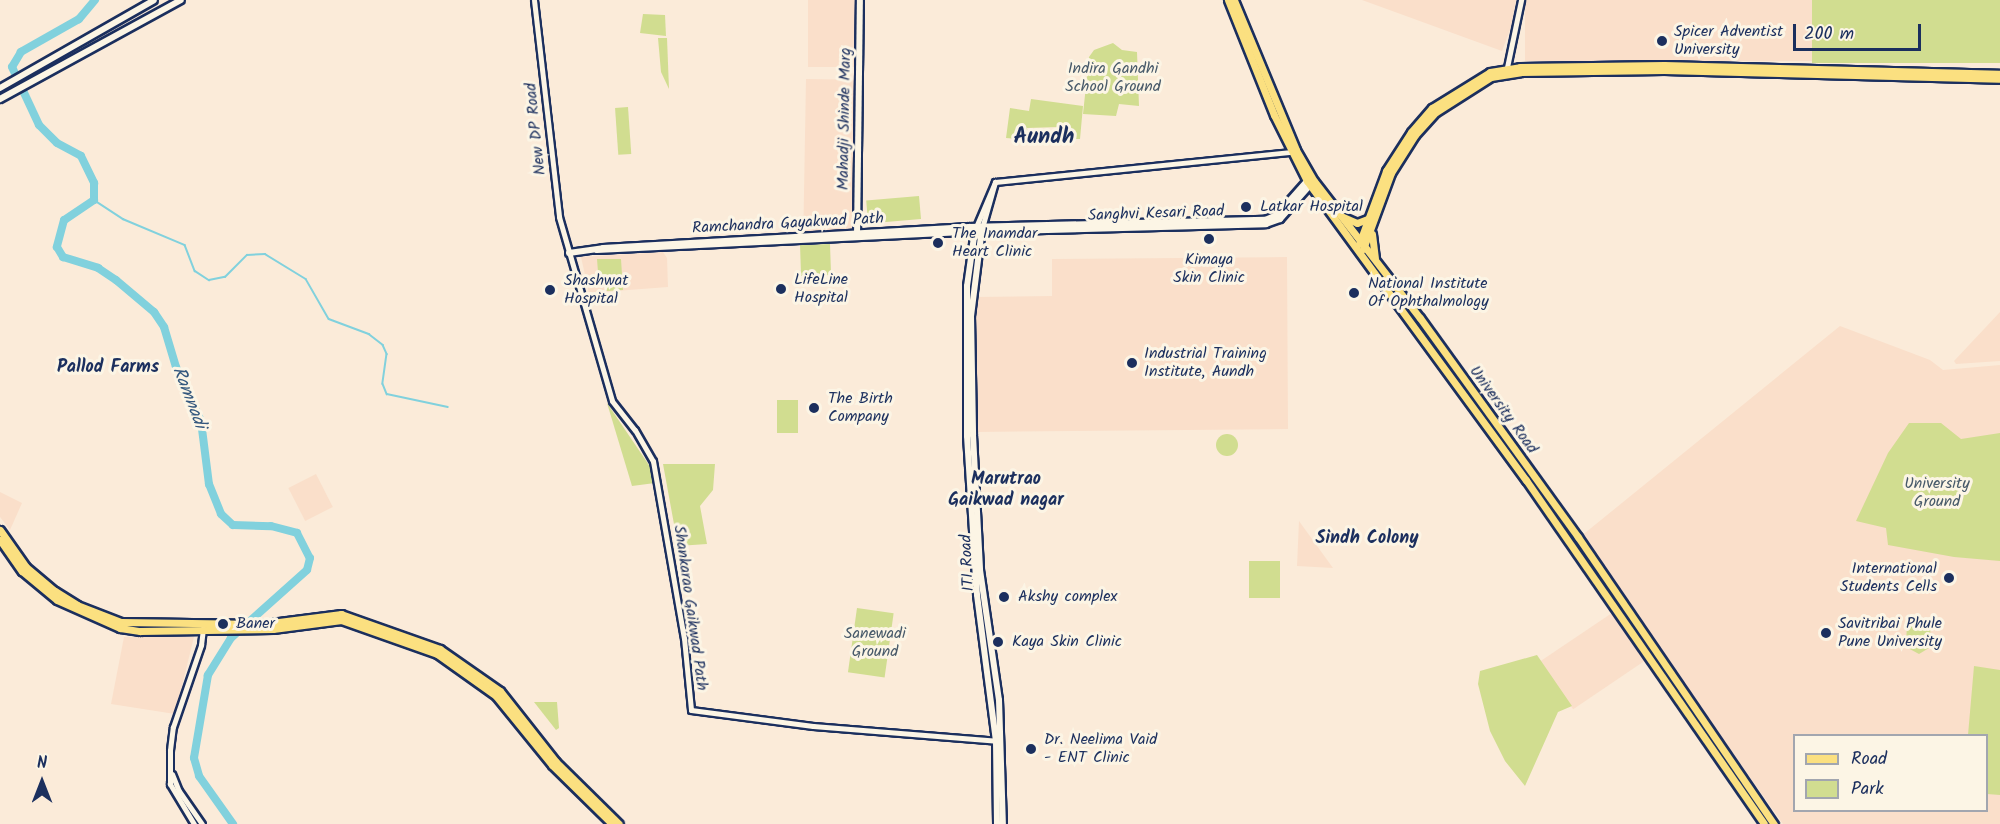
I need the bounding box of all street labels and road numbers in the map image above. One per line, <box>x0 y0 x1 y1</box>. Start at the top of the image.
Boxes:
street label: Mahadji Shinde Marg <box>834 48 856 190</box>
street label: New DP Road <box>522 82 550 176</box>
street label: Sanghvi Kesari Road <box>1088 202 1224 226</box>
street label: Ramchandra Gayakwad Path <box>692 209 884 239</box>
street label: University Road <box>1465 362 1541 458</box>
street label: Shankarao Gaikwad Path <box>669 524 711 692</box>
street label: ITI Road <box>957 534 979 592</box>

